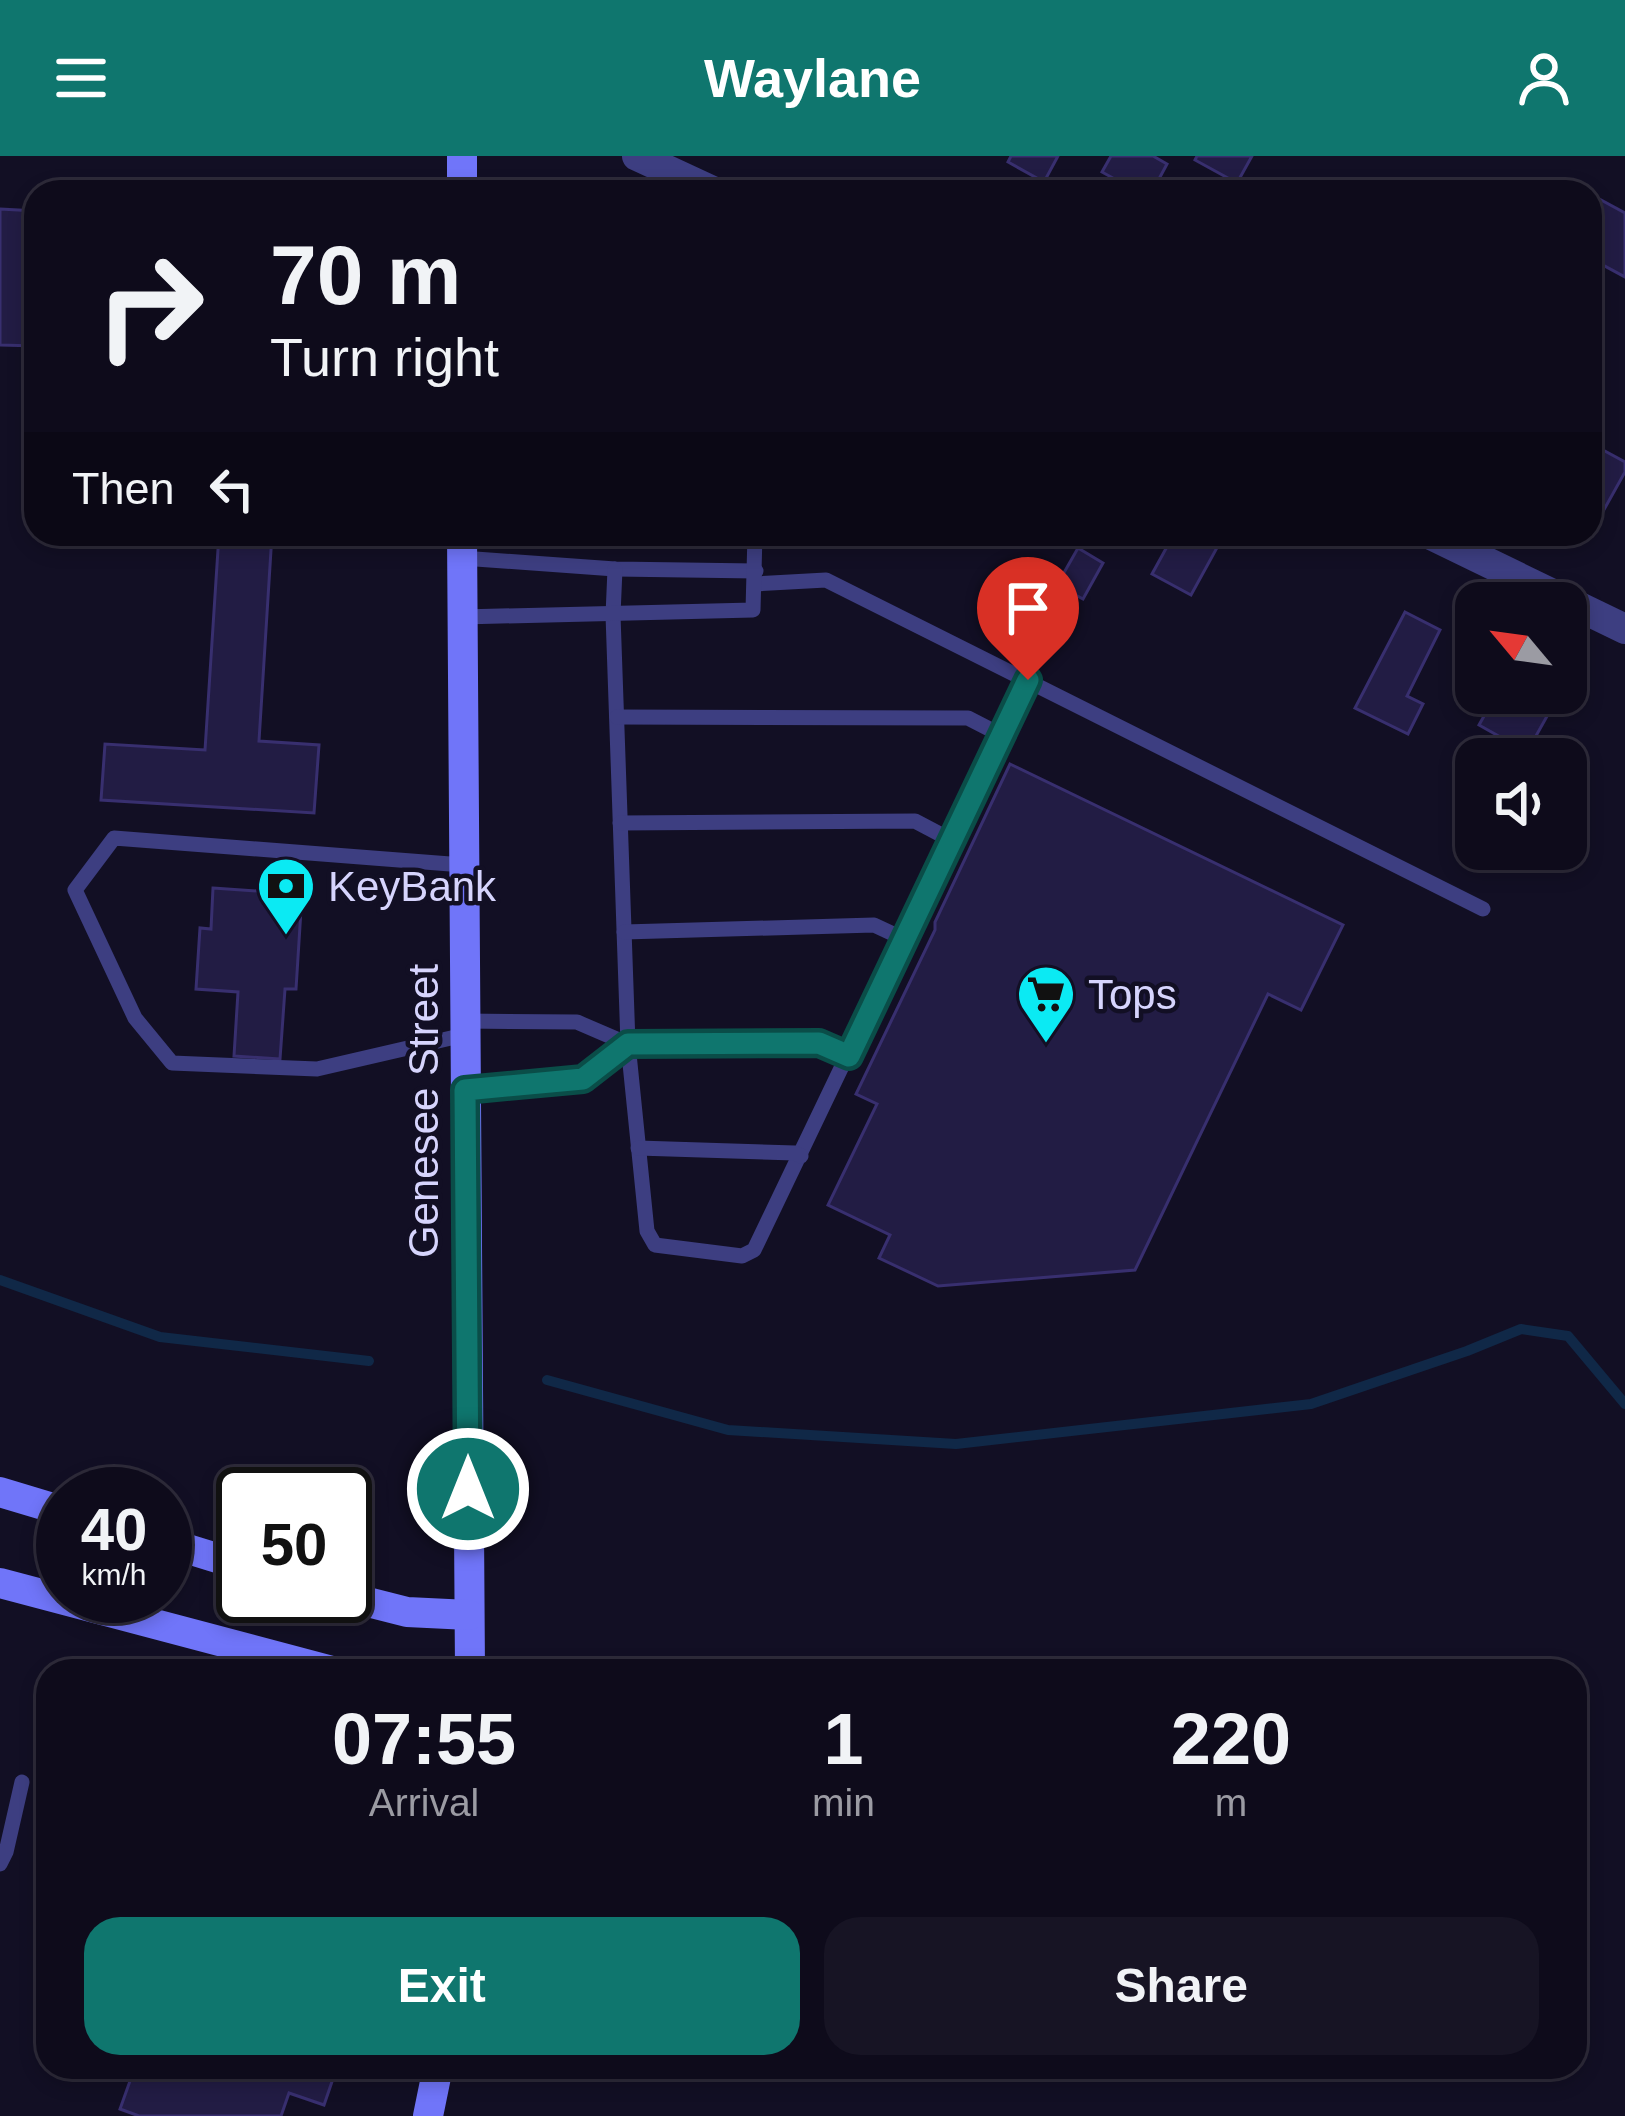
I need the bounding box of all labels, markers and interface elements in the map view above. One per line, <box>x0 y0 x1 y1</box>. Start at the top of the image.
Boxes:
icon: menu <box>48 45 114 111</box>
icon: person <box>1511 45 1577 111</box>
text: Waylane <box>704 48 921 108</box>
icon: right <box>72 228 228 384</box>
text: 70 m <box>270 228 461 322</box>
text: Turn right <box>270 327 499 387</box>
icon: left <box>199 456 265 522</box>
text: Then <box>72 463 175 514</box>
pin <box>977 557 1079 680</box>
icon: arrive <box>995 575 1061 641</box>
north arrow <box>1455 582 1587 714</box>
map controls <box>1455 582 1587 870</box>
button: sound <box>1455 738 1587 870</box>
bank icon: KeyBank <box>255 855 317 937</box>
place label: KeyBank <box>328 863 497 910</box>
supermarket icon: Tops <box>1015 963 1077 1045</box>
street label: Genesee Street <box>400 964 447 1258</box>
place label: Tops <box>1088 971 1177 1018</box>
position arrow <box>405 1426 531 1552</box>
speed limit sign: 50 <box>216 1467 372 1623</box>
text: 40 <box>81 1496 147 1563</box>
text: km/h <box>81 1558 147 1591</box>
text: 07:55 <box>332 1699 516 1779</box>
text: 1 <box>823 1699 864 1779</box>
text: 220 <box>1171 1699 1291 1779</box>
text: Arrival <box>369 1781 479 1824</box>
text: min <box>812 1781 875 1824</box>
text: m <box>1215 1781 1247 1824</box>
button: Exit <box>84 1917 800 2055</box>
button: Share <box>824 1917 1539 2055</box>

